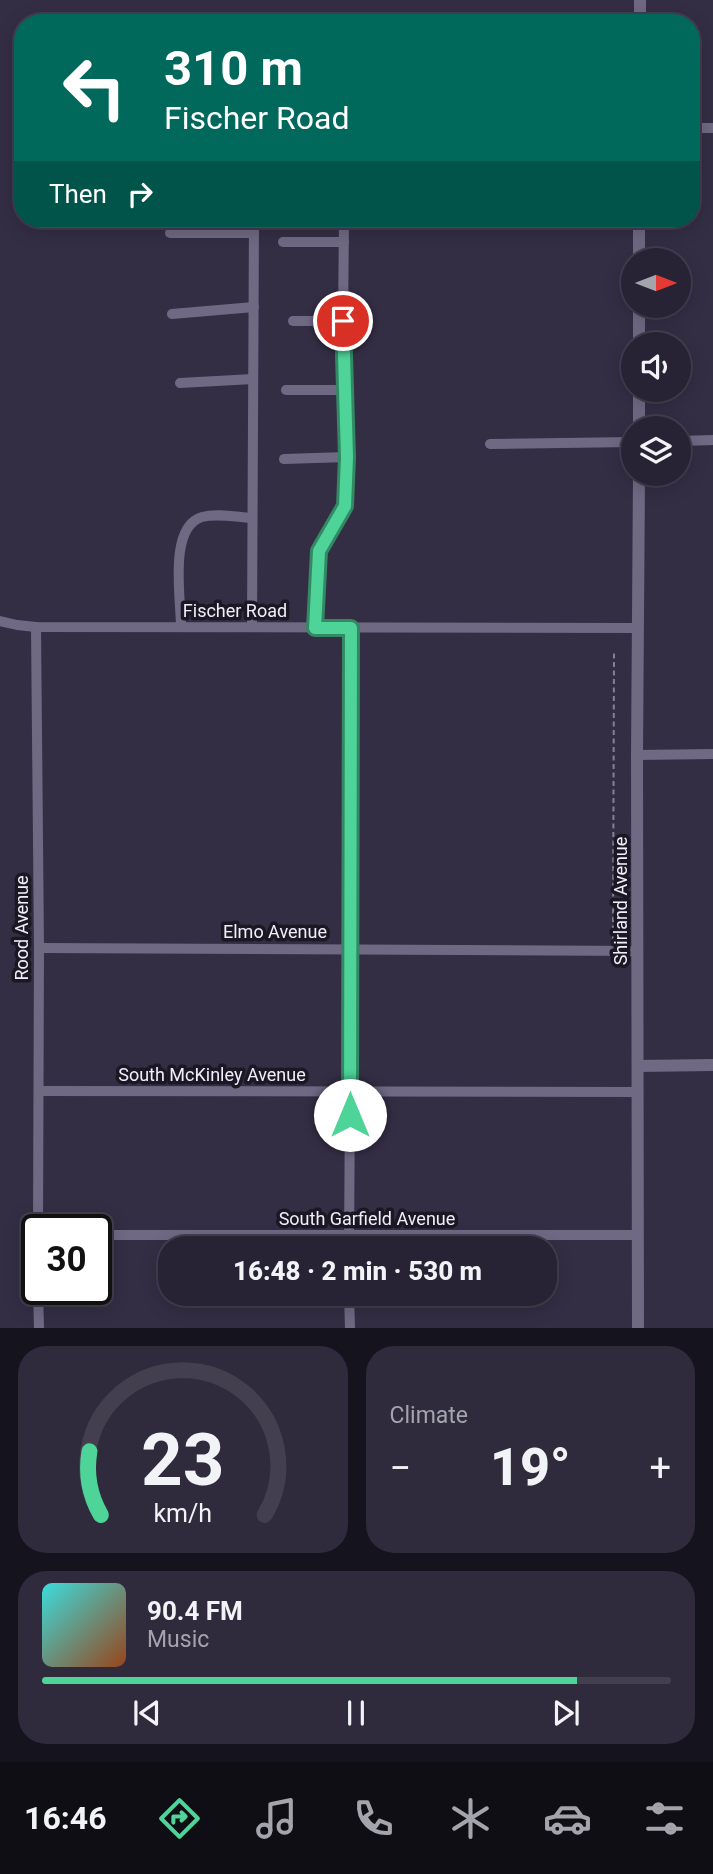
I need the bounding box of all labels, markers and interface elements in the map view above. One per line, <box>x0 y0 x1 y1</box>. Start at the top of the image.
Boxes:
text: 310 m <box>164 40 303 97</box>
icon: left <box>49 42 140 133</box>
text: Fischer Road <box>164 99 350 137</box>
icon: right <box>121 175 159 213</box>
text: Then <box>49 179 107 209</box>
north arrow <box>621 248 691 318</box>
map controls <box>621 248 691 486</box>
pin <box>313 291 373 351</box>
icon: arrive <box>324 302 362 340</box>
button: sound <box>621 332 691 402</box>
button: layers <box>621 416 691 486</box>
street label: Fischer Road <box>183 600 287 621</box>
street label: Shirland Avenue <box>610 837 631 965</box>
street label: Rood Avenue <box>11 875 32 981</box>
street label: Elmo Avenue <box>223 921 327 942</box>
street label: South McKinley Avenue <box>118 1064 306 1085</box>
position arrow <box>313 1078 387 1152</box>
street label: South Garfield Avenue <box>279 1208 455 1229</box>
speed limit sign: 30 <box>21 1214 112 1305</box>
text: 16:48 · 2 min · 530 m <box>233 1256 482 1286</box>
text: Climate <box>390 1402 468 1429</box>
text: 23 <box>141 1418 225 1504</box>
text: 19° <box>490 1437 571 1498</box>
text: − <box>390 1446 411 1490</box>
text: + <box>649 1446 671 1490</box>
text: km/h <box>153 1499 212 1528</box>
text: 90.4 FM <box>147 1596 243 1626</box>
text: Music <box>147 1626 209 1653</box>
icon: previous <box>128 1694 166 1732</box>
icon: pause <box>337 1694 375 1732</box>
icon: next <box>547 1694 585 1732</box>
icon: directions <box>155 1794 204 1843</box>
icon: music <box>252 1794 301 1843</box>
icon: phone <box>349 1794 398 1843</box>
icon: climate <box>446 1794 495 1843</box>
icon: car <box>543 1794 592 1843</box>
icon: filters <box>640 1794 689 1843</box>
text: 16:46 <box>24 1799 106 1837</box>

